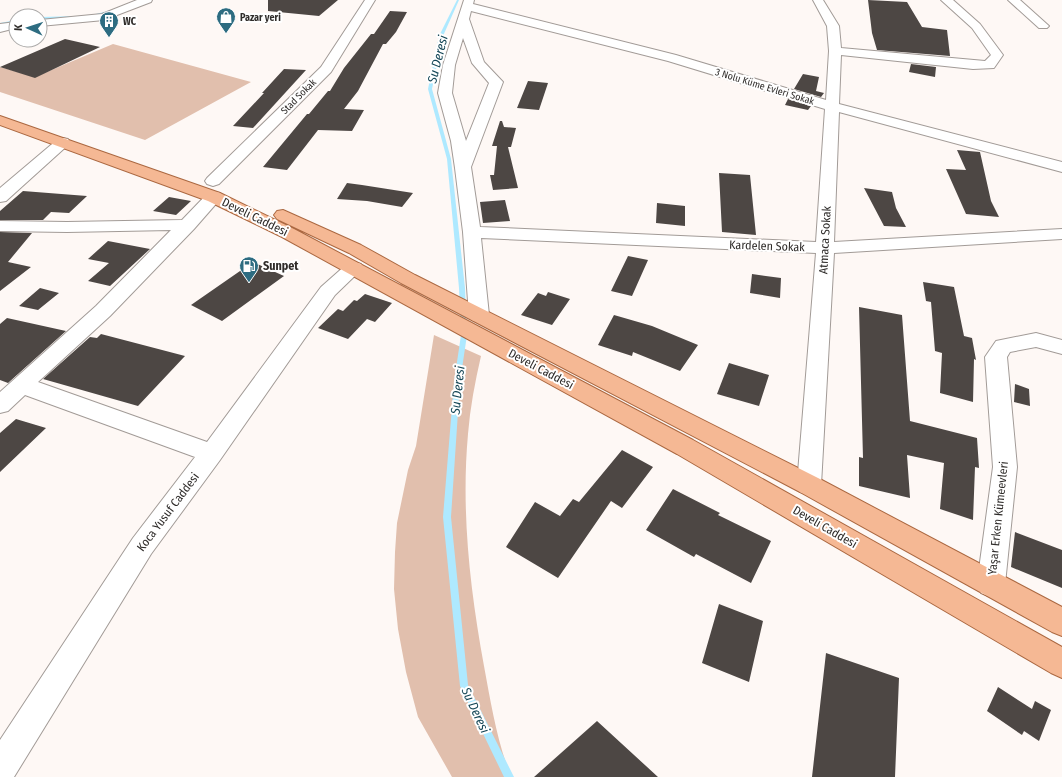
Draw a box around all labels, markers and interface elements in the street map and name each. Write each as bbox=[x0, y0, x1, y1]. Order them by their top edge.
shop icon: Pazar yeri bbox=[215, 6, 237, 34]
north arrow bbox=[8, 8, 48, 48]
building icon: WC bbox=[98, 10, 120, 38]
place label: Pazar yeri bbox=[240, 12, 281, 24]
place label: WC bbox=[123, 16, 137, 28]
text: K bbox=[12, 23, 25, 31]
water label: Su Deresi bbox=[424, 33, 451, 86]
street label: 3 Nolu Küme Evleri Sokak bbox=[714, 66, 816, 108]
street label: Stad Sokak bbox=[279, 76, 319, 117]
street label: Develi Caddesi bbox=[220, 195, 290, 239]
street label: Atmaca Sokak bbox=[816, 205, 834, 274]
street label: Kardelen Sokak bbox=[729, 238, 805, 254]
fuel station icon: Sunpet bbox=[238, 255, 260, 283]
place label: Sunpet bbox=[263, 259, 299, 273]
street label: Develi Caddesi bbox=[506, 346, 576, 392]
water label: Su Deresi bbox=[447, 364, 468, 416]
street label: Yaşar Erken Kümeevleri bbox=[985, 461, 1011, 575]
street label: Koca Yusuf Caddesi bbox=[134, 470, 202, 554]
street label: Develi Caddesi bbox=[790, 503, 860, 551]
water label: Su Deresi bbox=[458, 684, 493, 736]

